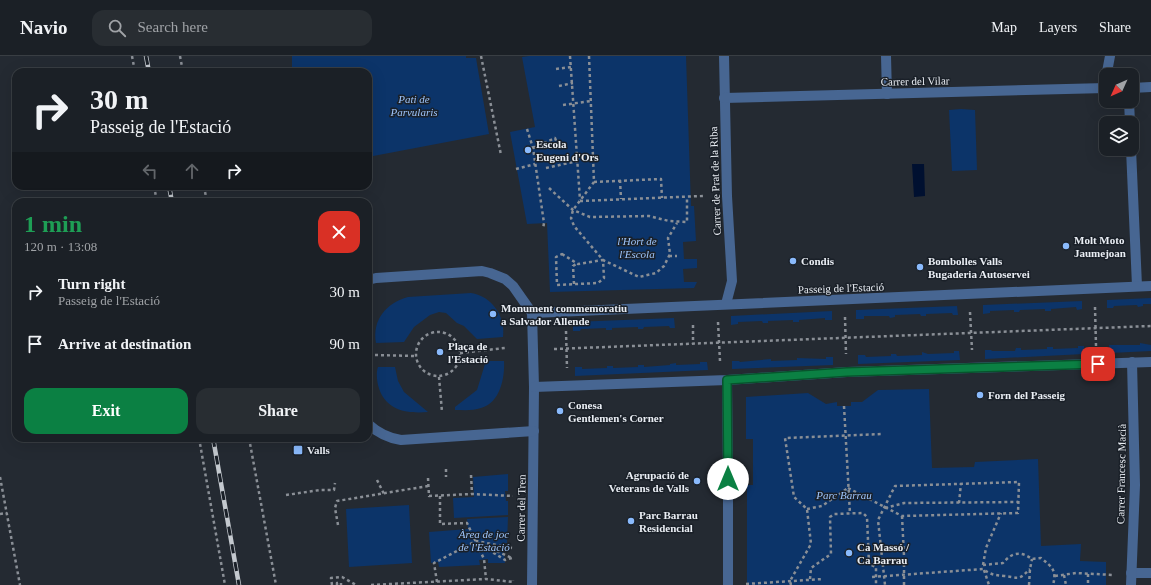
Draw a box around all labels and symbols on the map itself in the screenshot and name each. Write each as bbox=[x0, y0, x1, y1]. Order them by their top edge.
north arrow bbox=[1099, 68, 1139, 108]
street label: Carrer del Vilar bbox=[881, 74, 950, 88]
park label: Pati de Parvularis bbox=[389, 93, 438, 118]
street label: Carrer de Prat de la Riba bbox=[707, 126, 723, 236]
place label: Escola Eugeni d'Ors bbox=[536, 138, 599, 163]
marker: Escola Eugeni d'Ors bbox=[523, 145, 533, 155]
place label: Molt Moto Jaumejoan bbox=[1074, 234, 1126, 259]
park label: l'Hort de l'Escola bbox=[617, 235, 657, 260]
marker: Molt Moto Jaumejoan bbox=[1061, 241, 1071, 251]
place label: Condis bbox=[801, 255, 835, 267]
place label: Bombolles Valls Bugaderia Autoservei bbox=[928, 255, 1030, 280]
marker: Condis bbox=[788, 256, 798, 266]
marker: Bombolles Valls Bugaderia Autoservei bbox=[915, 262, 925, 272]
street label: Passeig de l'Estació bbox=[798, 280, 885, 296]
place label: Monument commemoratiu a Salvador Allende bbox=[501, 302, 627, 327]
marker: Monument commemoratiu a Salvador Allende bbox=[488, 309, 498, 319]
place label: Plaça de l'Estació bbox=[448, 340, 489, 365]
marker: Plaça de l'Estació bbox=[435, 347, 445, 357]
pin bbox=[1081, 347, 1115, 381]
place label: Forn del Passeig bbox=[988, 389, 1065, 401]
marker: Forn del Passeig bbox=[975, 390, 985, 400]
place label: Conesa Gentlemen's Corner bbox=[568, 399, 664, 424]
marker: Conesa Gentlemen's Corner bbox=[555, 406, 565, 416]
street label: Carrer Francesc Macià bbox=[1114, 424, 1128, 524]
marker: Valls bbox=[292, 444, 304, 456]
place label: Valls bbox=[307, 444, 331, 456]
position arrow bbox=[707, 458, 749, 500]
place label: Agrupació de Veterans de Valls bbox=[609, 469, 690, 494]
street label: Carrer del Tren bbox=[514, 474, 528, 542]
marker: Agrupació de Veterans de Valls bbox=[692, 476, 702, 486]
park label: Parc Barrau bbox=[815, 489, 872, 501]
place label: Parc Barrau Residencial bbox=[639, 509, 698, 534]
marker: Parc Barrau Residencial bbox=[626, 516, 636, 526]
park label: Àrea de joc de l'Estació bbox=[458, 528, 510, 553]
place label: Ca Massó / Ca Barrau bbox=[857, 541, 910, 566]
marker: Ca Massó / Ca Barrau bbox=[844, 548, 854, 558]

